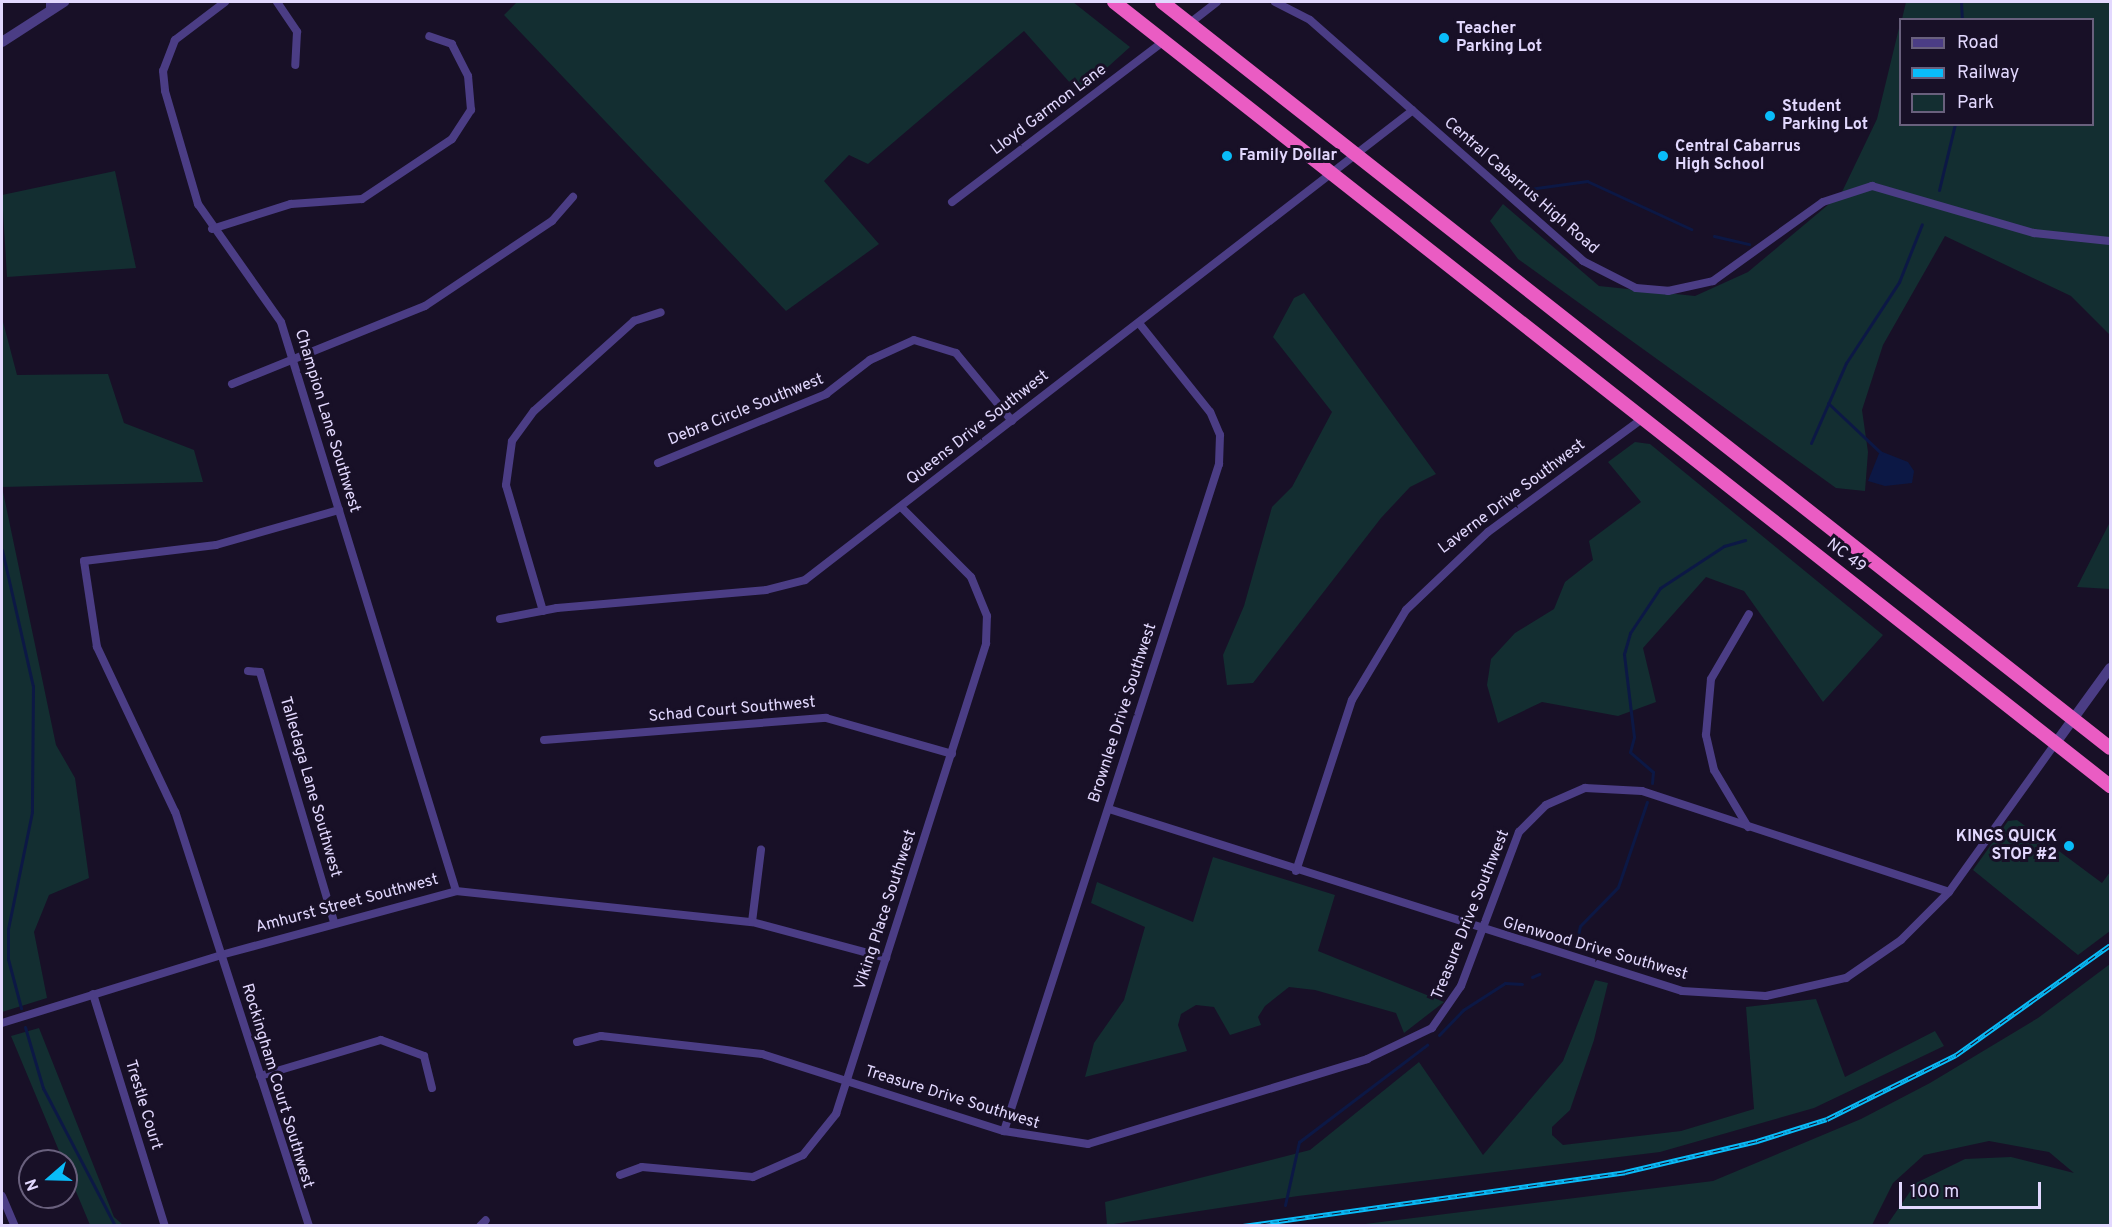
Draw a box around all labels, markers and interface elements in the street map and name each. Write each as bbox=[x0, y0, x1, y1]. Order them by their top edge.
legend bbox=[1899, 18, 2094, 126]
place label: Teacher Parking Lot bbox=[1456, 19, 1542, 57]
marker: Teacher Parking Lot bbox=[1437, 31, 1451, 45]
text: Road bbox=[1957, 32, 1999, 55]
street label: Lloyd Garmon Lane bbox=[987, 60, 1111, 160]
text: Railway bbox=[1957, 62, 2019, 85]
text: Park bbox=[1957, 92, 1994, 115]
place label: Student Parking Lot bbox=[1782, 97, 1868, 135]
marker: Student Parking Lot bbox=[1763, 109, 1777, 123]
street label: Central Cabarrus High Road bbox=[1440, 114, 1602, 258]
place label: Central Cabarrus High School bbox=[1675, 137, 1801, 175]
place label: Family Dollar bbox=[1239, 146, 1337, 166]
marker: Family Dollar bbox=[1220, 149, 1234, 163]
marker: Central Cabarrus High School bbox=[1656, 149, 1670, 163]
street label: Champion Lane Southwest bbox=[290, 327, 364, 515]
street label: Queens Drive Southwest bbox=[903, 367, 1053, 489]
street label: Debra Circle Southwest bbox=[665, 370, 827, 450]
street label: Laverne Drive Southwest bbox=[1435, 436, 1589, 558]
street label: NC 49 bbox=[1822, 535, 1870, 577]
street label: Brownlee Drive Southwest bbox=[1085, 621, 1161, 805]
street label: Schad Court Southwest bbox=[648, 693, 816, 727]
street label: Talledaga Lane Southwest bbox=[275, 694, 345, 880]
street label: Viking Place Southwest bbox=[851, 827, 921, 993]
street label: Treasure Drive Southwest bbox=[1428, 827, 1514, 1003]
place label: KINGS QUICK STOP #2 bbox=[1956, 827, 2057, 865]
marker: KINGS QUICK STOP #2 bbox=[2062, 839, 2076, 853]
street label: Amhurst Street Southwest bbox=[253, 870, 441, 938]
street label: Glenwood Drive Southwest bbox=[1500, 913, 1690, 985]
street label: Rockingham Court Southwest bbox=[237, 981, 317, 1191]
street label: Trestle Court bbox=[120, 1058, 166, 1152]
street label: Treasure Drive Southwest bbox=[862, 1062, 1042, 1134]
north arrow bbox=[18, 1149, 78, 1209]
scale bar bbox=[1902, 1170, 2044, 1208]
text: N bbox=[22, 1176, 44, 1193]
text: 100 m bbox=[1910, 1181, 1959, 1204]

